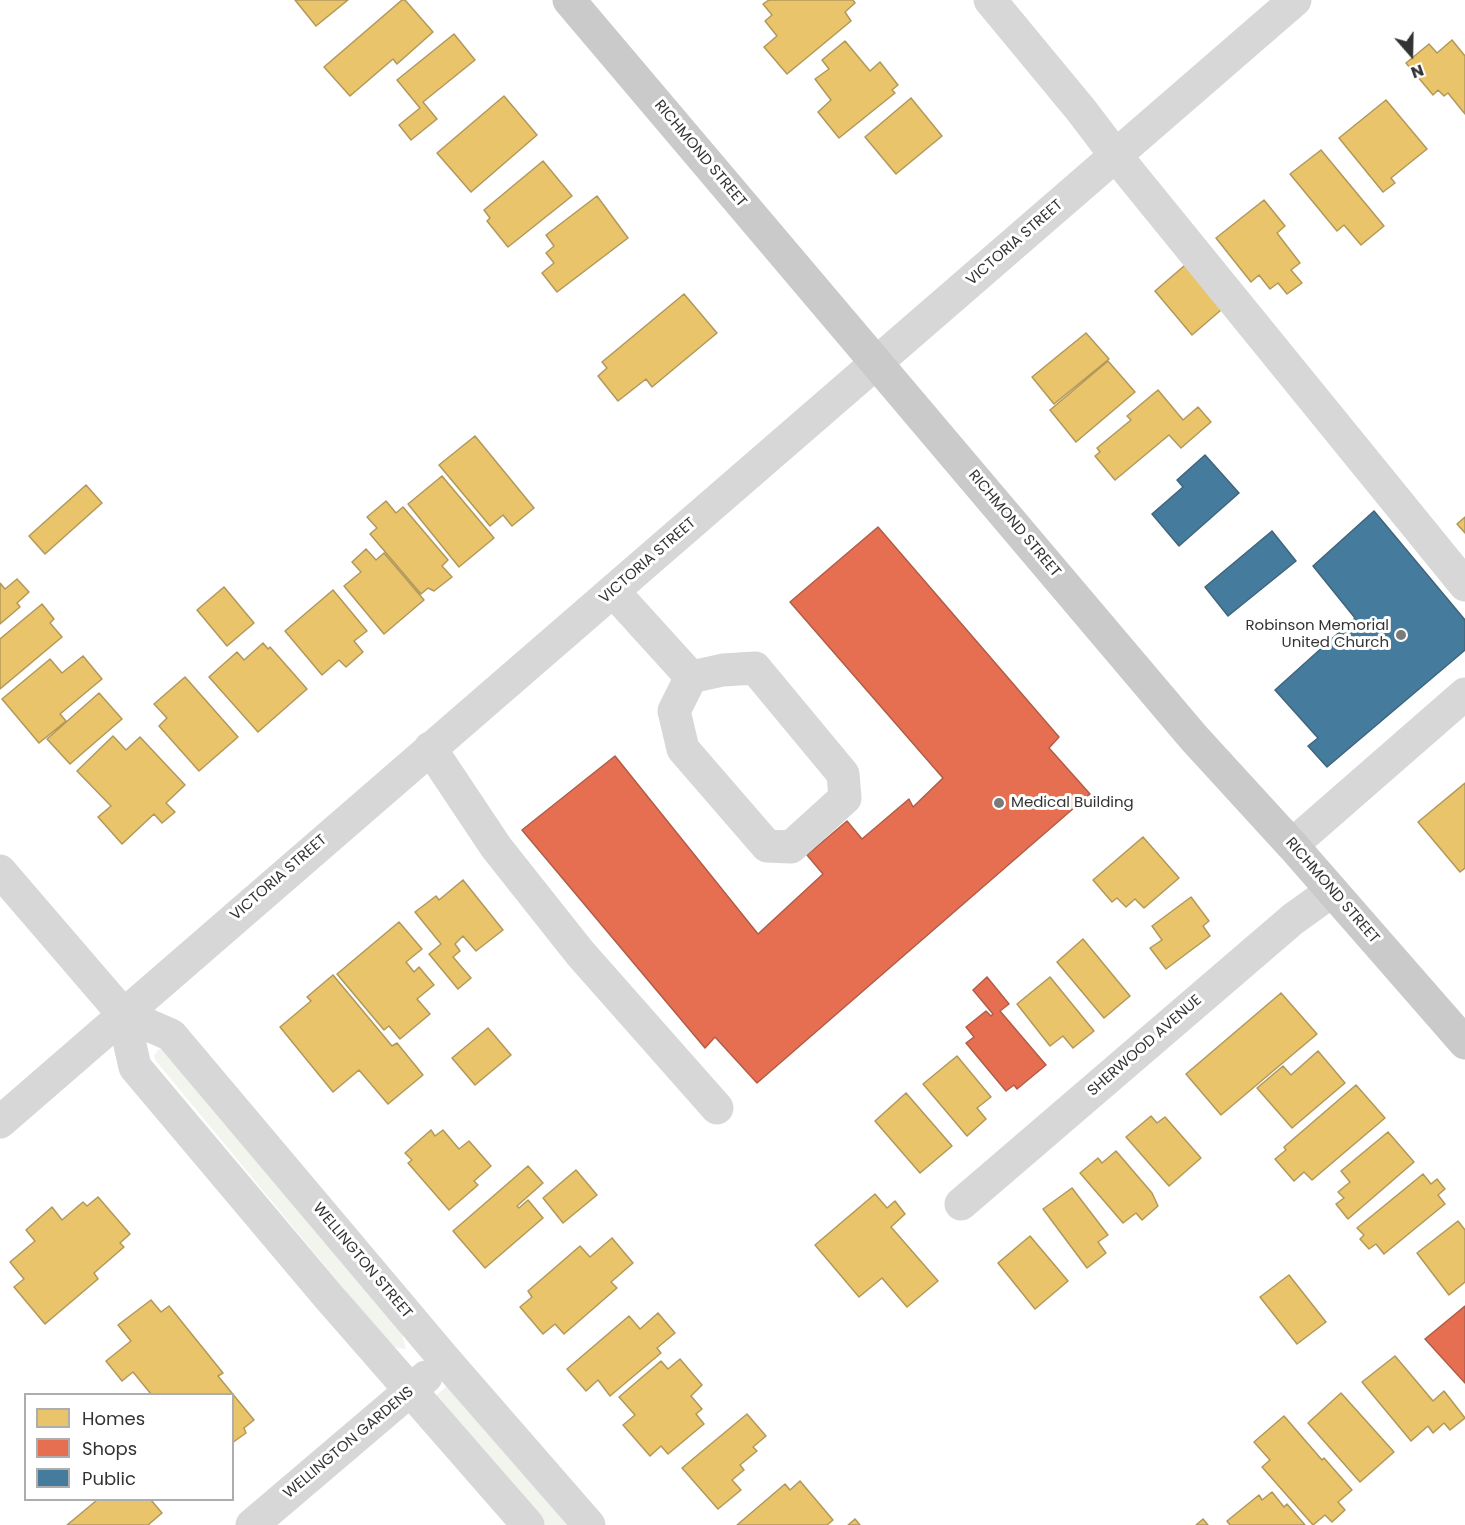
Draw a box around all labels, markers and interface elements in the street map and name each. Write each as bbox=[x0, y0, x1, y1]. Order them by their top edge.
north arrow bbox=[1381, 24, 1441, 84]
text: N bbox=[1408, 59, 1427, 84]
street label: RICHMOND STREET bbox=[650, 97, 750, 211]
street label: VICTORIA STREET bbox=[963, 196, 1067, 290]
street label: RICHMOND STREET bbox=[964, 467, 1064, 581]
street label: VICTORIA STREET bbox=[596, 514, 700, 608]
place label: Robinson Memorial United Church bbox=[1245, 617, 1389, 652]
marker: Robinson Memorial United Church bbox=[1394, 628, 1408, 642]
place label: Medical Building bbox=[1011, 794, 1134, 812]
marker: Medical Building bbox=[992, 796, 1006, 810]
street label: VICTORIA STREET bbox=[227, 831, 331, 925]
street label: RICHMOND STREET bbox=[1281, 834, 1383, 948]
street label: SHERWOOD AVENUE bbox=[1084, 992, 1206, 1100]
street label: WELLINGTON STREET bbox=[308, 1200, 416, 1322]
street label: WELLINGTON GARDENS bbox=[280, 1383, 418, 1503]
legend bbox=[24, 1393, 234, 1501]
text: Homes bbox=[82, 1406, 145, 1431]
text: Shops bbox=[82, 1436, 137, 1461]
text: Public bbox=[82, 1466, 136, 1491]

